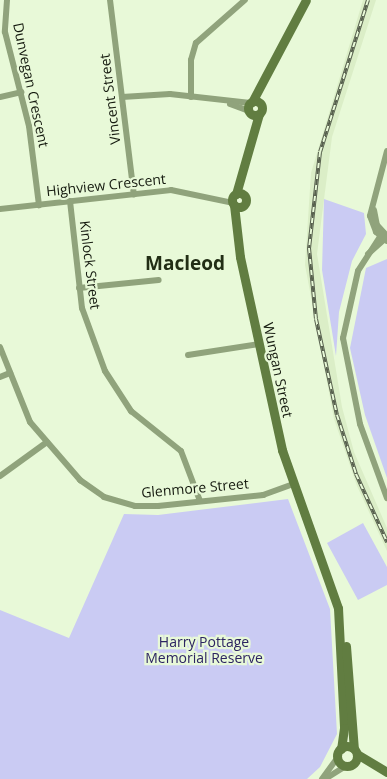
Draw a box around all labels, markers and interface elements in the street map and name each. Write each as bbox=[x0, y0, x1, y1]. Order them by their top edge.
street label: Dunvegan Crescent bbox=[10, 21, 52, 149]
street label: Vincent Street bbox=[96, 53, 124, 145]
street label: Highview Crescent bbox=[45, 170, 167, 200]
street label: Kinlock Street bbox=[76, 220, 104, 310]
district label: Macleod bbox=[145, 253, 225, 275]
street label: Wungan Street bbox=[260, 321, 296, 419]
street label: Glenmore Street bbox=[141, 475, 249, 501]
park label: Harry Pottage Memorial Reserve bbox=[145, 634, 263, 666]

